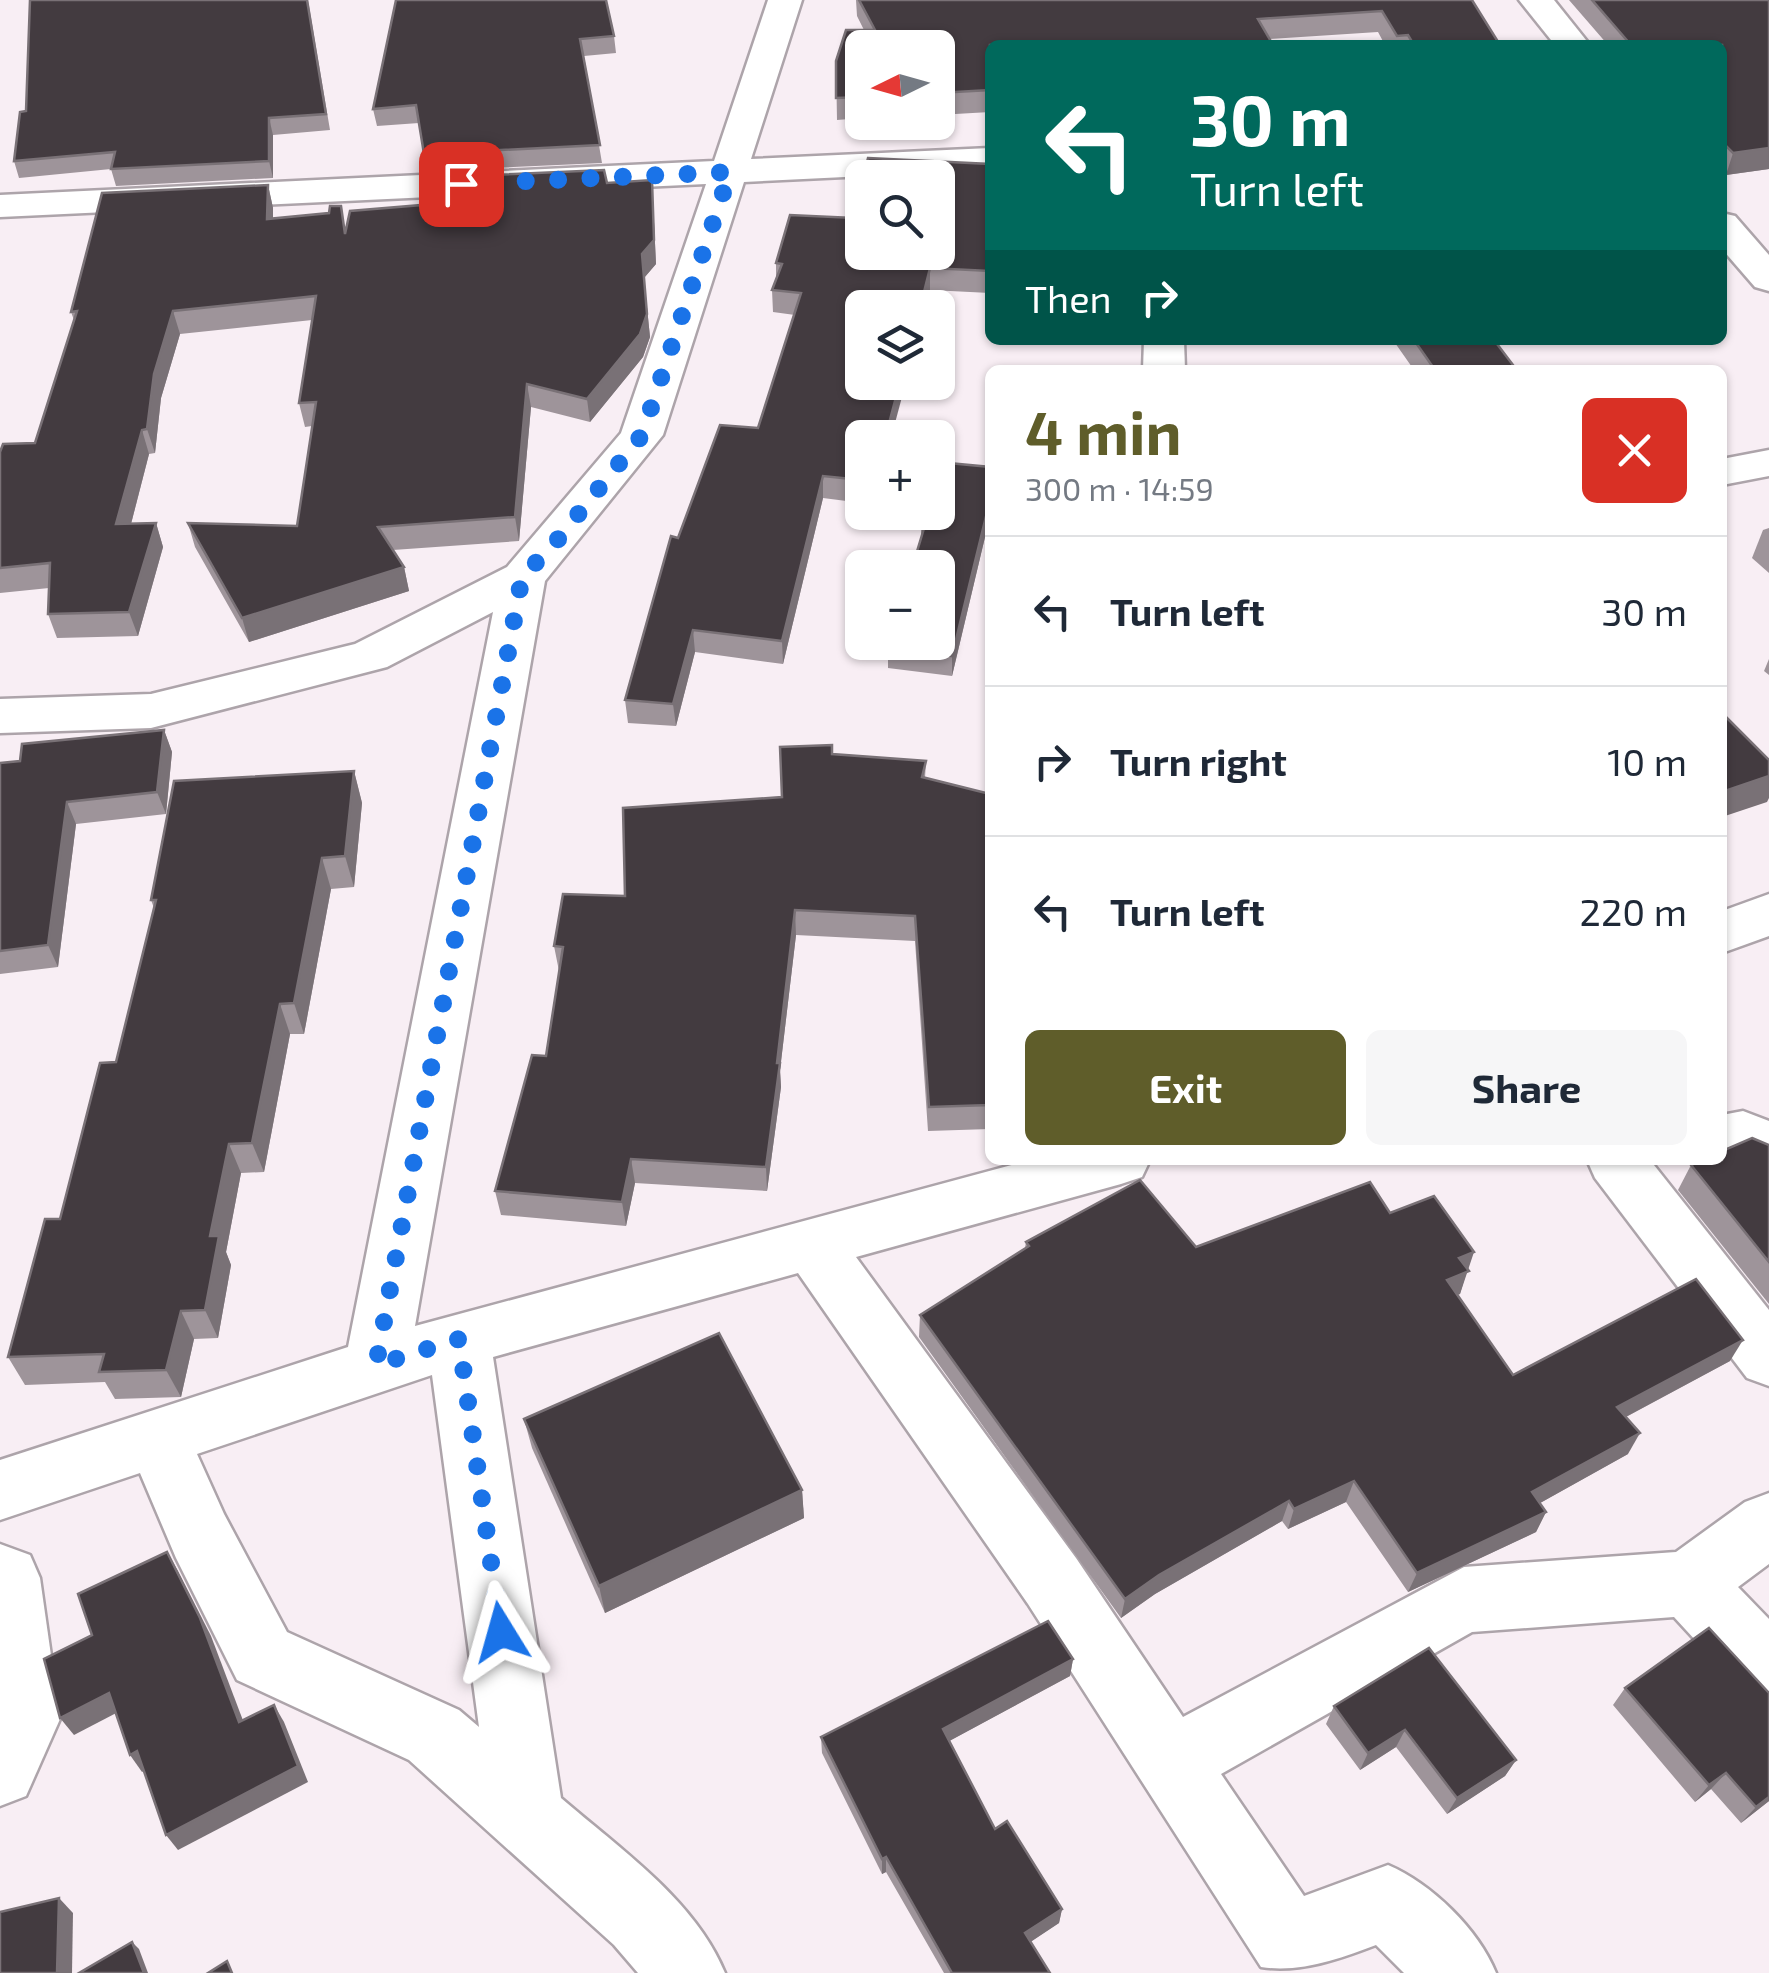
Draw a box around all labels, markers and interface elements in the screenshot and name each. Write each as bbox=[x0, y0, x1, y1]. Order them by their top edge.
north arrow bbox=[845, 30, 955, 140]
map controls bbox=[845, 30, 955, 660]
text: 30 m bbox=[1190, 76, 1351, 160]
icon: left bbox=[1025, 80, 1155, 210]
pin bbox=[419, 142, 504, 227]
icon: arrive bbox=[434, 157, 489, 212]
button: search bbox=[845, 160, 955, 270]
text: Turn left bbox=[1190, 161, 1364, 215]
icon: right bbox=[1132, 270, 1187, 325]
text: Then bbox=[1025, 275, 1112, 321]
button: layers bbox=[845, 290, 955, 400]
text: 4 min bbox=[1025, 395, 1182, 467]
button: close bbox=[1582, 398, 1687, 503]
button: + bbox=[845, 420, 955, 530]
text: 300 m · 14:59 bbox=[1025, 469, 1214, 507]
button: − bbox=[845, 550, 955, 660]
icon: left bbox=[1025, 584, 1080, 639]
text: Turn left bbox=[1110, 588, 1265, 634]
text: 30 m bbox=[1601, 588, 1687, 634]
icon: right bbox=[1025, 734, 1080, 789]
text: Turn right bbox=[1110, 738, 1287, 784]
text: 10 m bbox=[1607, 738, 1687, 784]
icon: left bbox=[1025, 884, 1080, 939]
text: Turn left bbox=[1110, 888, 1265, 934]
text: 220 m bbox=[1580, 888, 1687, 934]
button: Exit bbox=[1025, 1030, 1346, 1145]
button: Share bbox=[1366, 1030, 1687, 1145]
position arrow bbox=[449, 1580, 553, 1684]

